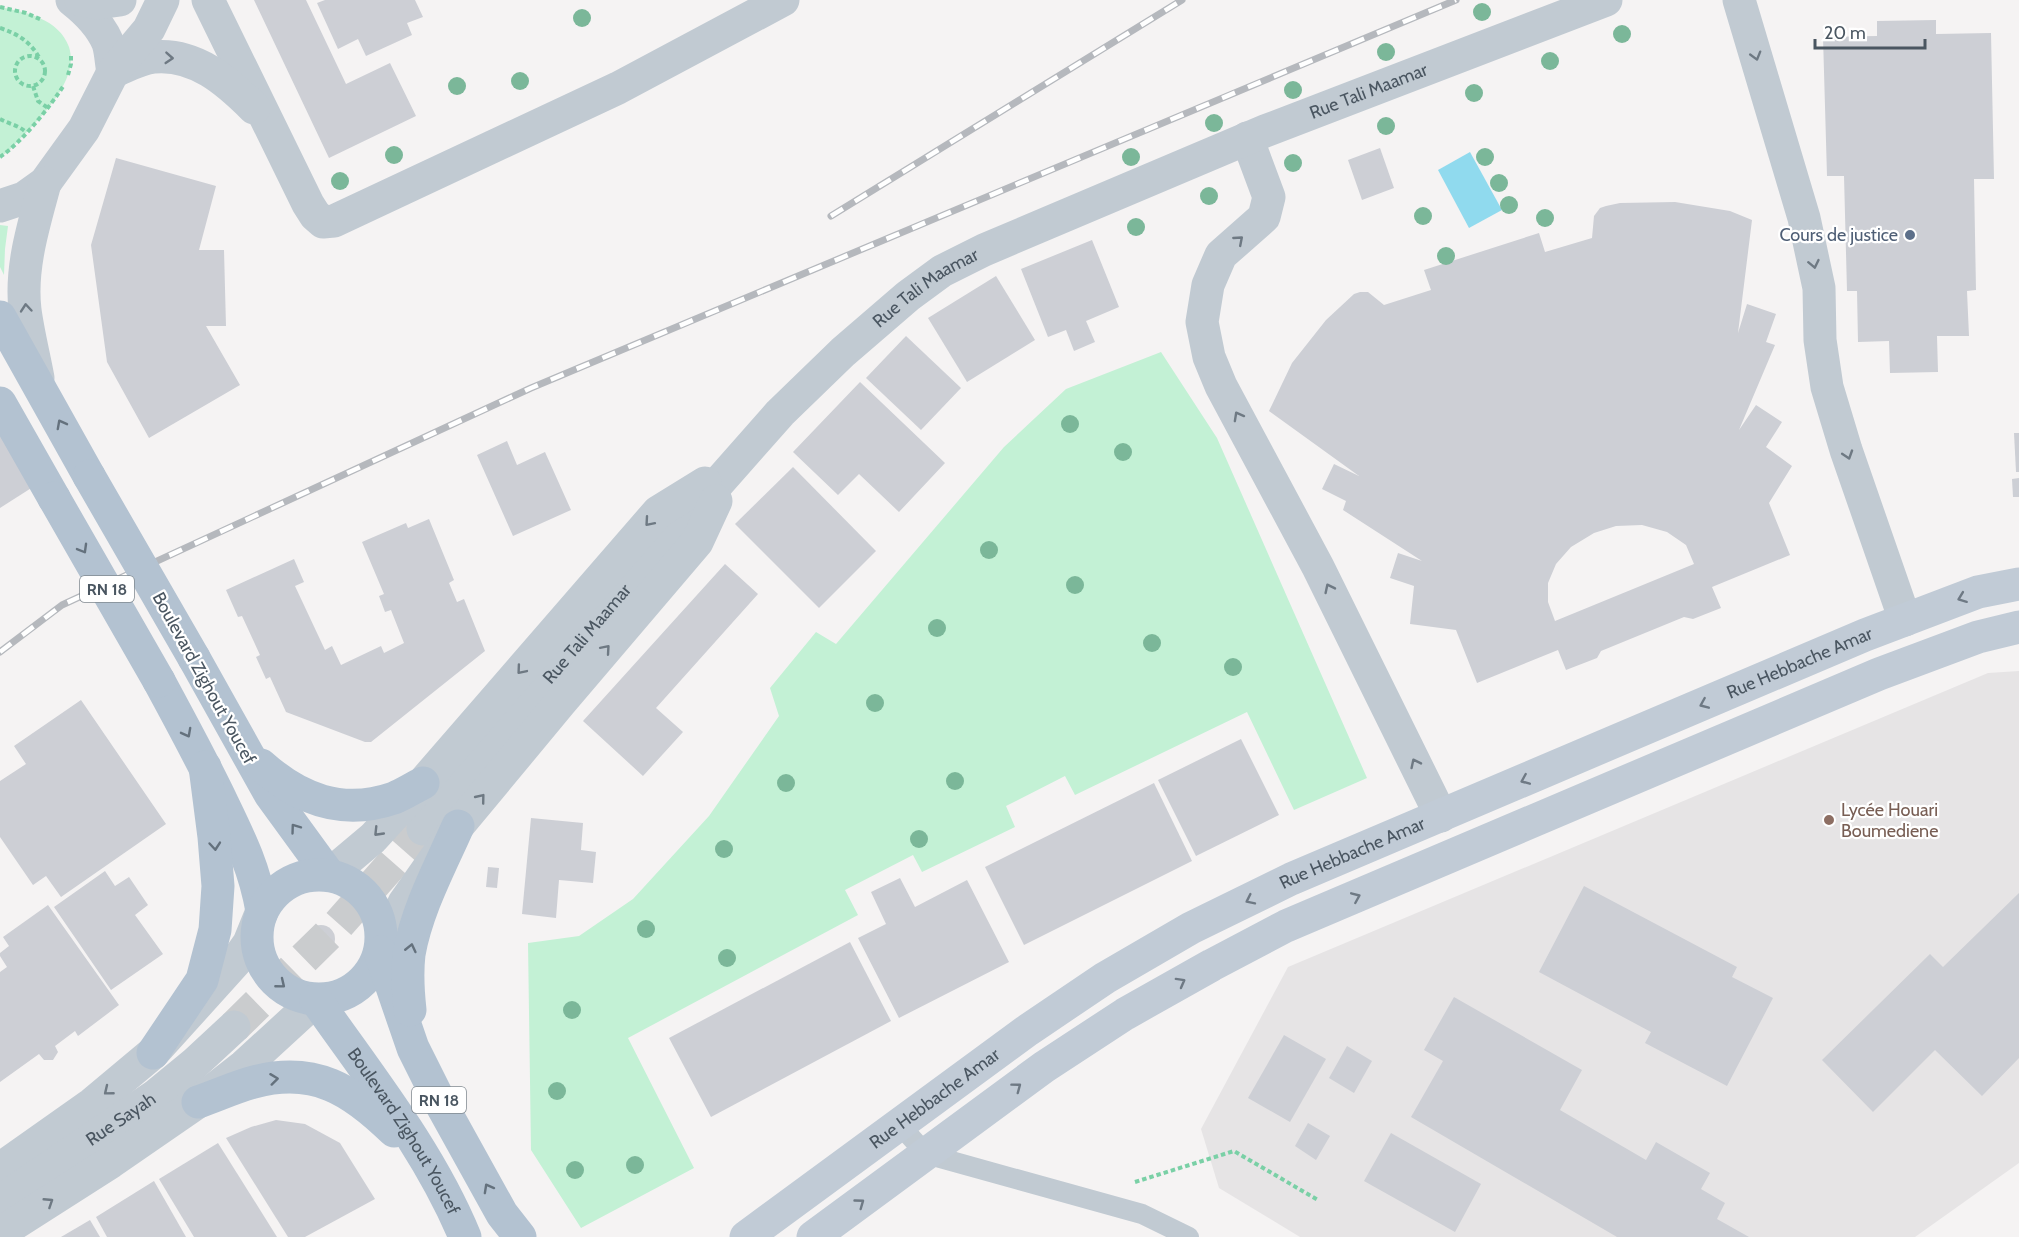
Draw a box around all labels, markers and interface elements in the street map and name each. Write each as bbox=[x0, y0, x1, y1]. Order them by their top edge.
scale bar bbox=[1815, 12, 1924, 50]
text: 20 m bbox=[1824, 22, 1866, 44]
one-way arrow bbox=[1749, 50, 1761, 61]
one-way arrow bbox=[164, 51, 173, 64]
street label: Rue Tali Maamar bbox=[1306, 58, 1431, 124]
place label: Cours de justice bbox=[1780, 224, 1898, 246]
marker: Cours de justice bbox=[1903, 228, 1917, 242]
one-way arrow bbox=[1232, 236, 1243, 247]
street label: Rue Tali Maamar bbox=[868, 243, 982, 332]
one-way arrow bbox=[1807, 259, 1820, 269]
one-way arrow bbox=[19, 304, 32, 313]
one-way arrow bbox=[1234, 412, 1245, 422]
one-way arrow bbox=[57, 420, 68, 430]
one-way arrow bbox=[1840, 449, 1853, 460]
one-way arrow bbox=[645, 516, 656, 526]
one-way arrow bbox=[76, 542, 87, 553]
road number: RN 18 bbox=[80, 576, 134, 602]
street label: Rue Tali Maamar bbox=[538, 579, 636, 688]
one-way arrow bbox=[1325, 584, 1336, 595]
street label: Boulevard Zighout Youcef bbox=[148, 588, 260, 768]
one-way arrow bbox=[1958, 591, 1968, 604]
street label: Rue Hebbache Amar bbox=[1723, 622, 1876, 704]
one-way arrow bbox=[599, 645, 610, 656]
one-way arrow bbox=[517, 663, 528, 674]
one-way arrow bbox=[1700, 697, 1711, 709]
one-way arrow bbox=[180, 727, 191, 737]
one-way arrow bbox=[1411, 759, 1422, 770]
one-way arrow bbox=[1520, 773, 1531, 785]
one-way arrow bbox=[473, 794, 484, 805]
place label: Lycée Houari Boumediene bbox=[1841, 799, 1938, 842]
street label: Rue Hebbache Amar bbox=[1276, 812, 1429, 894]
marker: Lycée Houari Boumediene bbox=[1822, 813, 1836, 827]
one-way arrow bbox=[291, 823, 302, 834]
one-way arrow bbox=[374, 825, 385, 835]
one-way arrow bbox=[208, 841, 221, 851]
one-way arrow bbox=[1245, 892, 1256, 904]
one-way arrow bbox=[1350, 892, 1361, 904]
one-way arrow bbox=[404, 943, 417, 953]
one-way arrow bbox=[274, 977, 285, 988]
one-way arrow bbox=[1175, 978, 1186, 989]
street label: Boulevard Zighout Youcef bbox=[343, 1043, 464, 1218]
street label: Rue Hebbache Amar bbox=[865, 1043, 1004, 1154]
one-way arrow bbox=[269, 1073, 278, 1086]
one-way arrow bbox=[1010, 1083, 1021, 1094]
one-way arrow bbox=[104, 1084, 115, 1095]
road number: RN 18 bbox=[412, 1087, 466, 1113]
street label: Rue Sayah bbox=[82, 1088, 160, 1151]
one-way arrow bbox=[484, 1184, 495, 1194]
one-way arrow bbox=[43, 1198, 54, 1209]
one-way arrow bbox=[854, 1199, 865, 1210]

